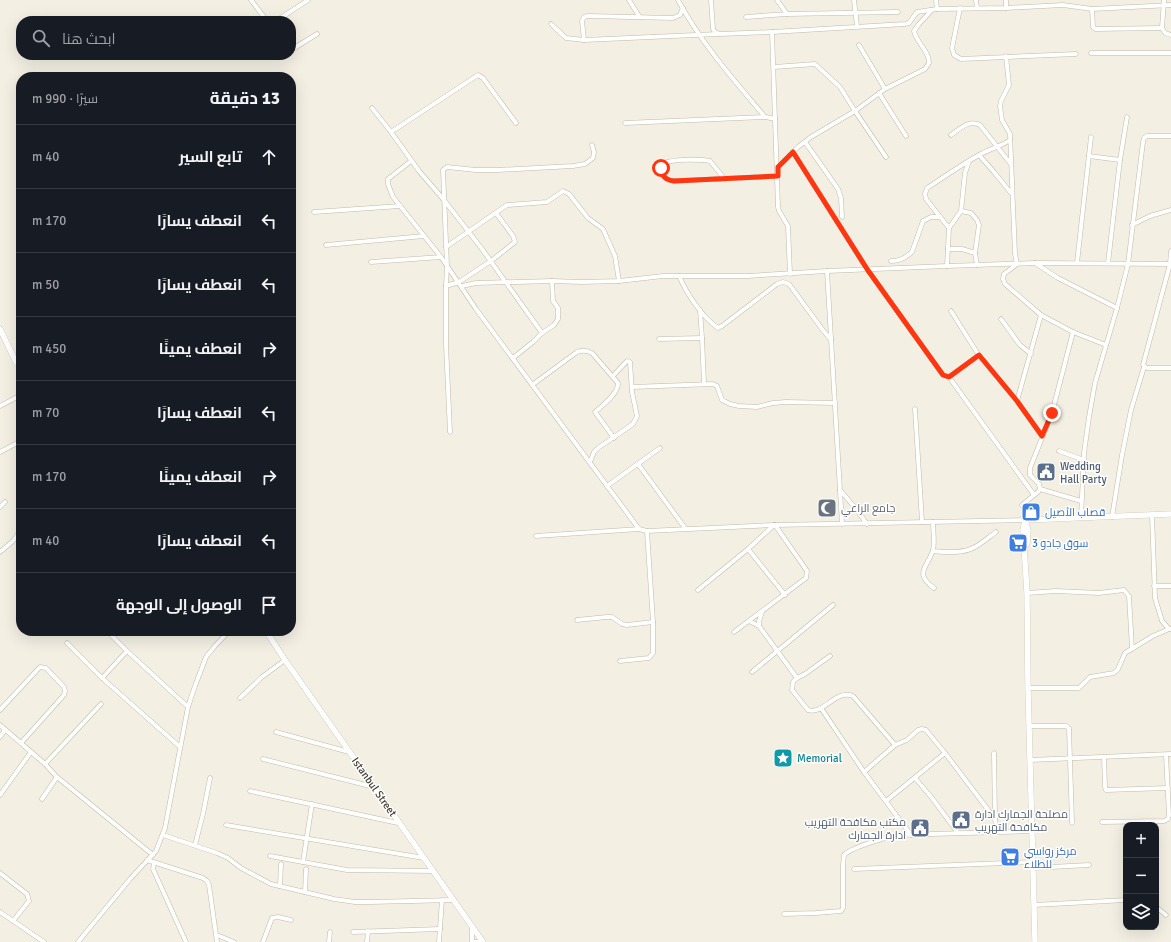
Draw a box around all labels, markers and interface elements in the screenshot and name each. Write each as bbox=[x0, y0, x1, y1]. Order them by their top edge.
search box bbox=[16, 16, 296, 60]
icon: search bbox=[30, 27, 52, 49]
text: ابحث هنا bbox=[62, 30, 115, 48]
text: 13 دقيقة bbox=[210, 88, 280, 109]
text: سيرًا · 990 m bbox=[32, 91, 98, 107]
icon: ahead bbox=[258, 146, 280, 168]
text: تابع السير bbox=[179, 148, 242, 166]
text: 40 m bbox=[32, 149, 59, 165]
route start bbox=[652, 159, 670, 177]
icon: left bbox=[258, 210, 280, 232]
text: انعطف يسارًا bbox=[157, 212, 242, 230]
text: 170 m bbox=[32, 213, 66, 229]
icon: left bbox=[258, 274, 280, 296]
text: انعطف يسارًا bbox=[157, 276, 242, 294]
text: 50 m bbox=[32, 277, 59, 293]
icon: right bbox=[258, 338, 280, 360]
text: انعطف يمينًا bbox=[159, 340, 242, 358]
text: 450 m bbox=[32, 341, 66, 357]
icon: left bbox=[258, 402, 280, 424]
text: انعطف يسارًا bbox=[157, 404, 242, 422]
route end bbox=[1043, 404, 1061, 422]
text: 70 m bbox=[32, 405, 59, 421]
place label: Wedding Hall Party bbox=[1060, 460, 1108, 486]
public building icon: Wedding Hall Party bbox=[1035, 461, 1057, 483]
icon: right bbox=[258, 466, 280, 488]
text: انعطف يمينًا bbox=[159, 468, 242, 486]
text: 170 m bbox=[32, 469, 66, 485]
mosque icon: جامع الراعي bbox=[816, 497, 838, 519]
shop icon: قصاب الأصيل bbox=[1020, 501, 1042, 523]
place label: جامع الراعي bbox=[841, 502, 895, 517]
place label: قصاب الأصيل bbox=[1045, 506, 1105, 519]
icon: left bbox=[258, 530, 280, 552]
text: انعطف يسارًا bbox=[157, 532, 242, 550]
supermarket icon: سوق جادو 3 bbox=[1007, 532, 1029, 554]
text: 40 m bbox=[32, 533, 59, 549]
place label: سوق جادو 3 bbox=[1032, 537, 1088, 550]
icon: arrive bbox=[258, 594, 280, 616]
text: الوصول إلى الوجهة bbox=[116, 596, 242, 614]
place icon: Memorial bbox=[772, 747, 794, 769]
place label: Memorial bbox=[797, 752, 842, 765]
street label: Istanbul Street bbox=[349, 755, 399, 819]
place label: مصلحة الجمارك ادارة مكافحة التهريب bbox=[975, 808, 1068, 834]
public building icon: مصلحة الجمارك ادارة مكافحة التهريب bbox=[950, 809, 972, 831]
place label: مكتب مكافحة التهريب ادارة الجمارك bbox=[805, 816, 906, 842]
public building icon: مكتب مكافحة التهريب ادارة الجمارك bbox=[909, 817, 931, 839]
map controls bbox=[1123, 822, 1159, 930]
button: + bbox=[1123, 822, 1159, 858]
place label: مركز رواسي للطلاء bbox=[1024, 845, 1077, 871]
supermarket icon: مركز رواسي للطلاء bbox=[999, 846, 1021, 868]
button: − bbox=[1123, 858, 1159, 894]
button: layers bbox=[1123, 894, 1159, 930]

